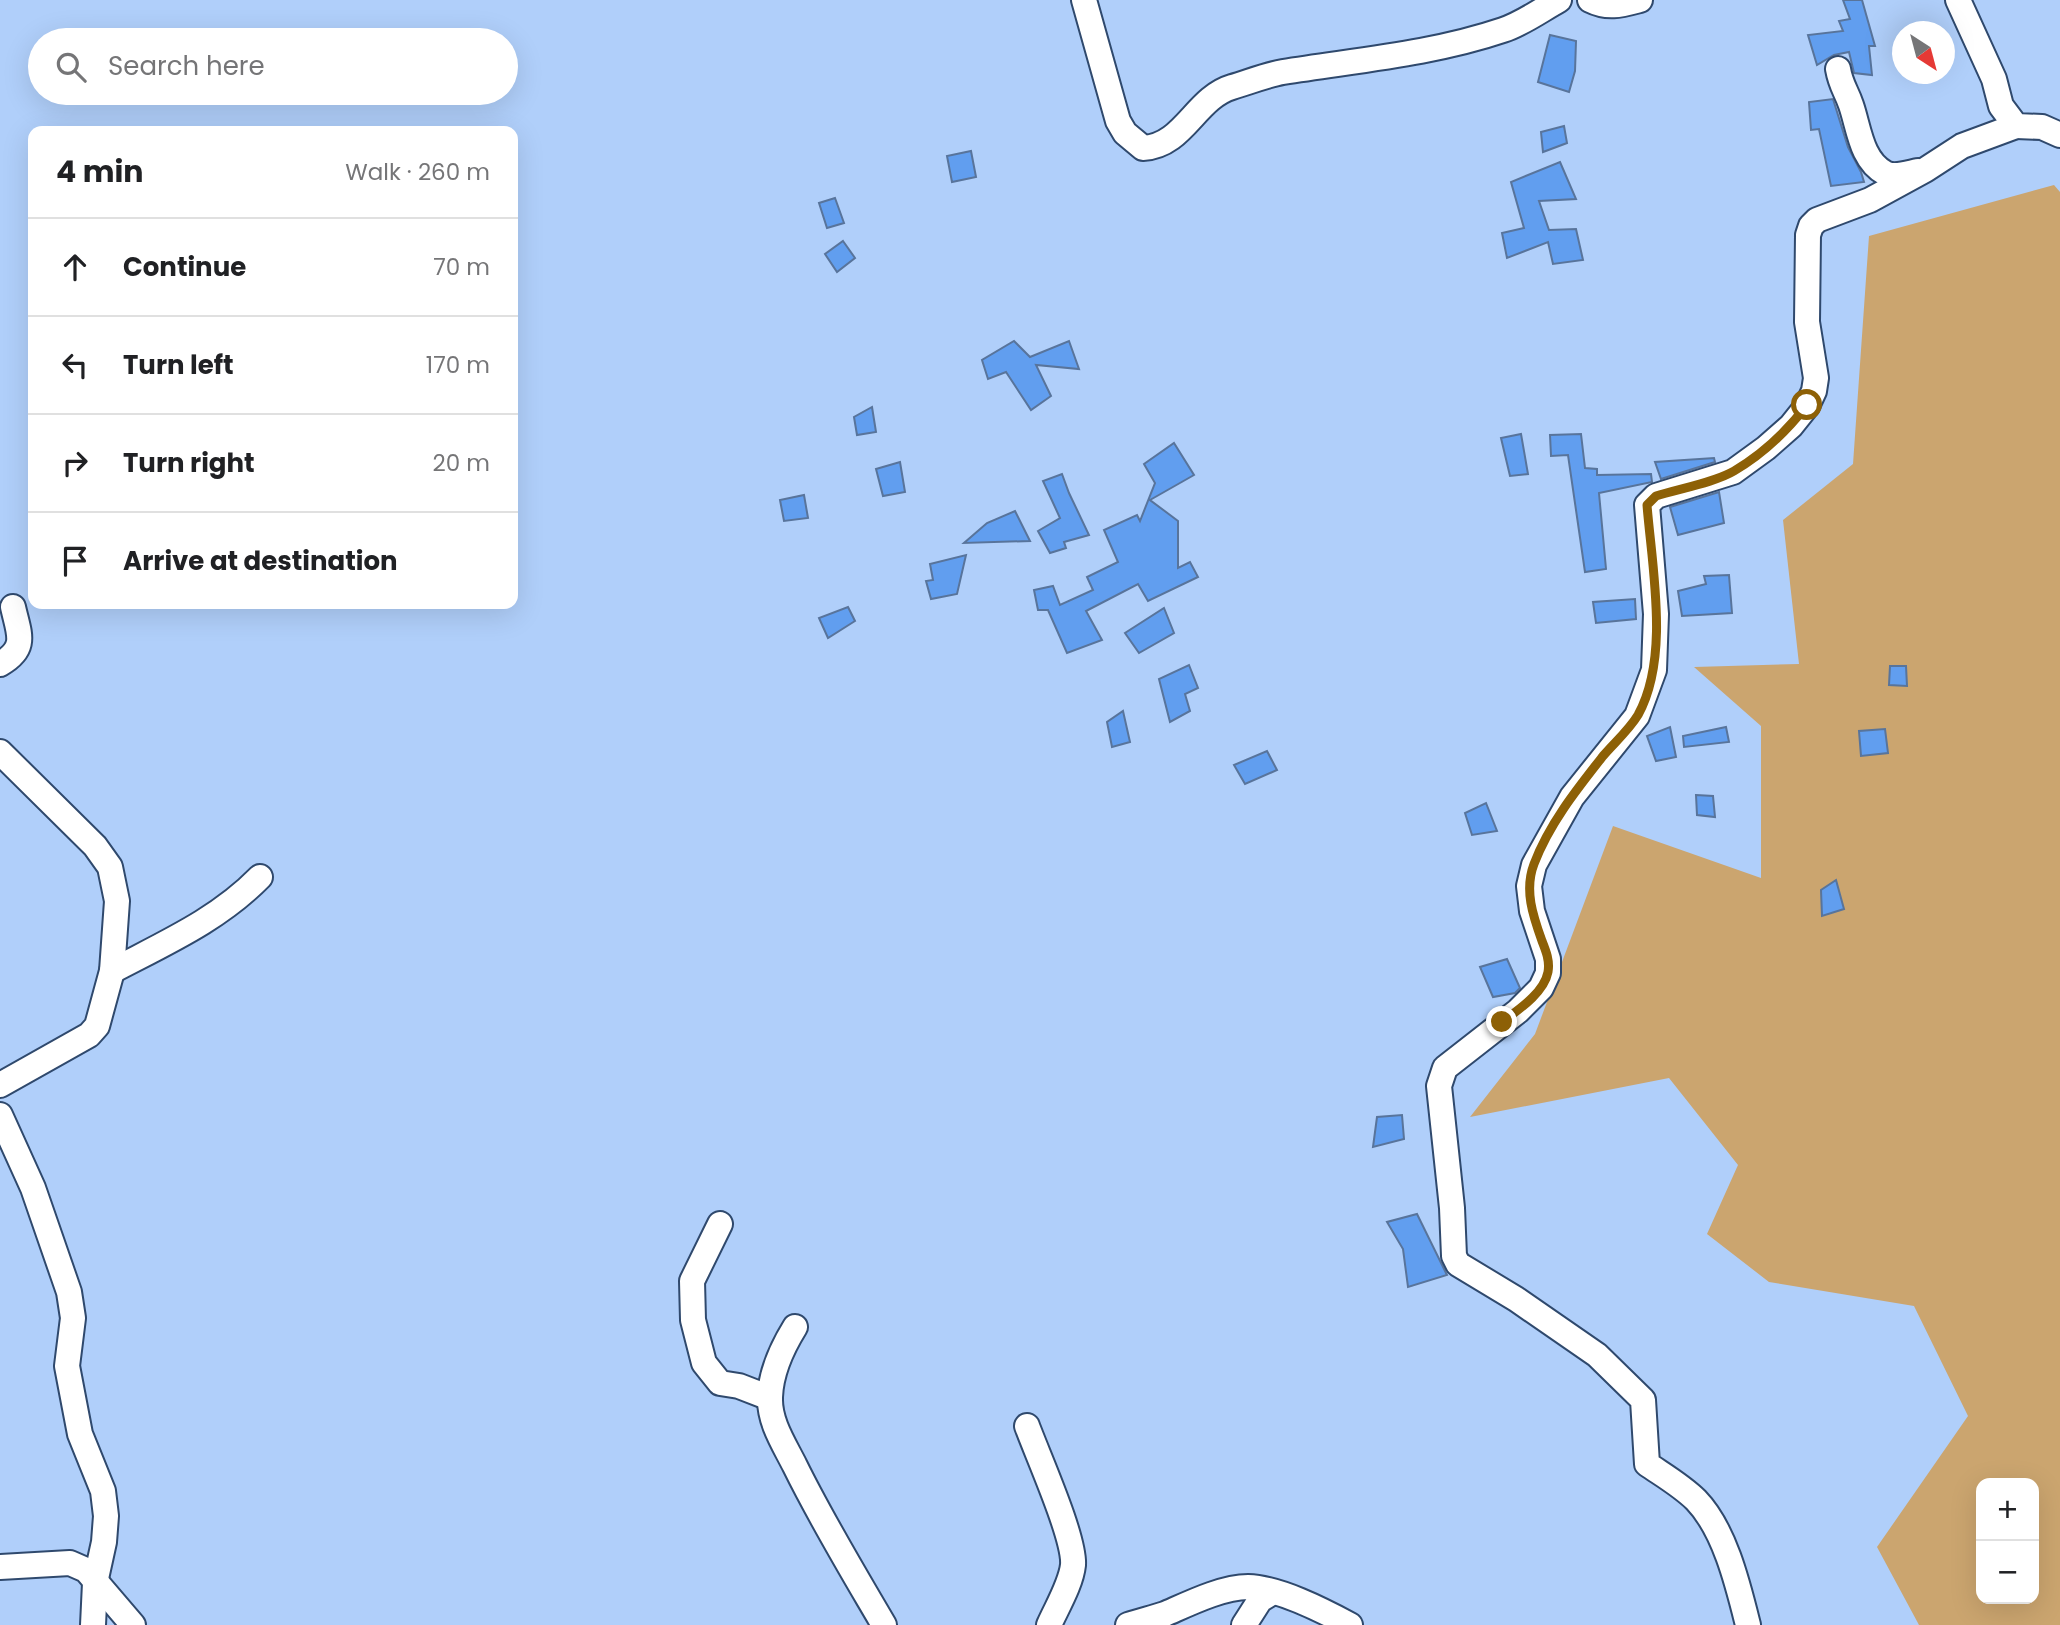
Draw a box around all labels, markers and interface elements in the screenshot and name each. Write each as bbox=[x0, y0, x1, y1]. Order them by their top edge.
north arrow bbox=[1892, 21, 1955, 84]
search box bbox=[28, 28, 518, 105]
icon: search bbox=[52, 48, 90, 86]
text: Search here bbox=[108, 48, 265, 84]
text: 4 min bbox=[56, 150, 144, 193]
text: Walk · 260 m bbox=[345, 156, 490, 188]
icon: ahead bbox=[56, 248, 94, 286]
text: Continue bbox=[123, 249, 246, 285]
text: 70 m bbox=[433, 251, 490, 283]
icon: left bbox=[56, 346, 94, 384]
text: Turn left bbox=[123, 347, 234, 383]
text: 170 m bbox=[426, 349, 490, 381]
route start bbox=[1791, 389, 1822, 420]
icon: right bbox=[56, 444, 94, 482]
text: Turn right bbox=[123, 445, 255, 481]
text: 20 m bbox=[432, 447, 490, 479]
icon: arrive bbox=[56, 542, 94, 580]
text: Arrive at destination bbox=[123, 543, 398, 579]
route end bbox=[1486, 1006, 1517, 1037]
map controls bbox=[1976, 1478, 2039, 1604]
button: + bbox=[1976, 1478, 2039, 1541]
button: − bbox=[1976, 1541, 2039, 1604]

